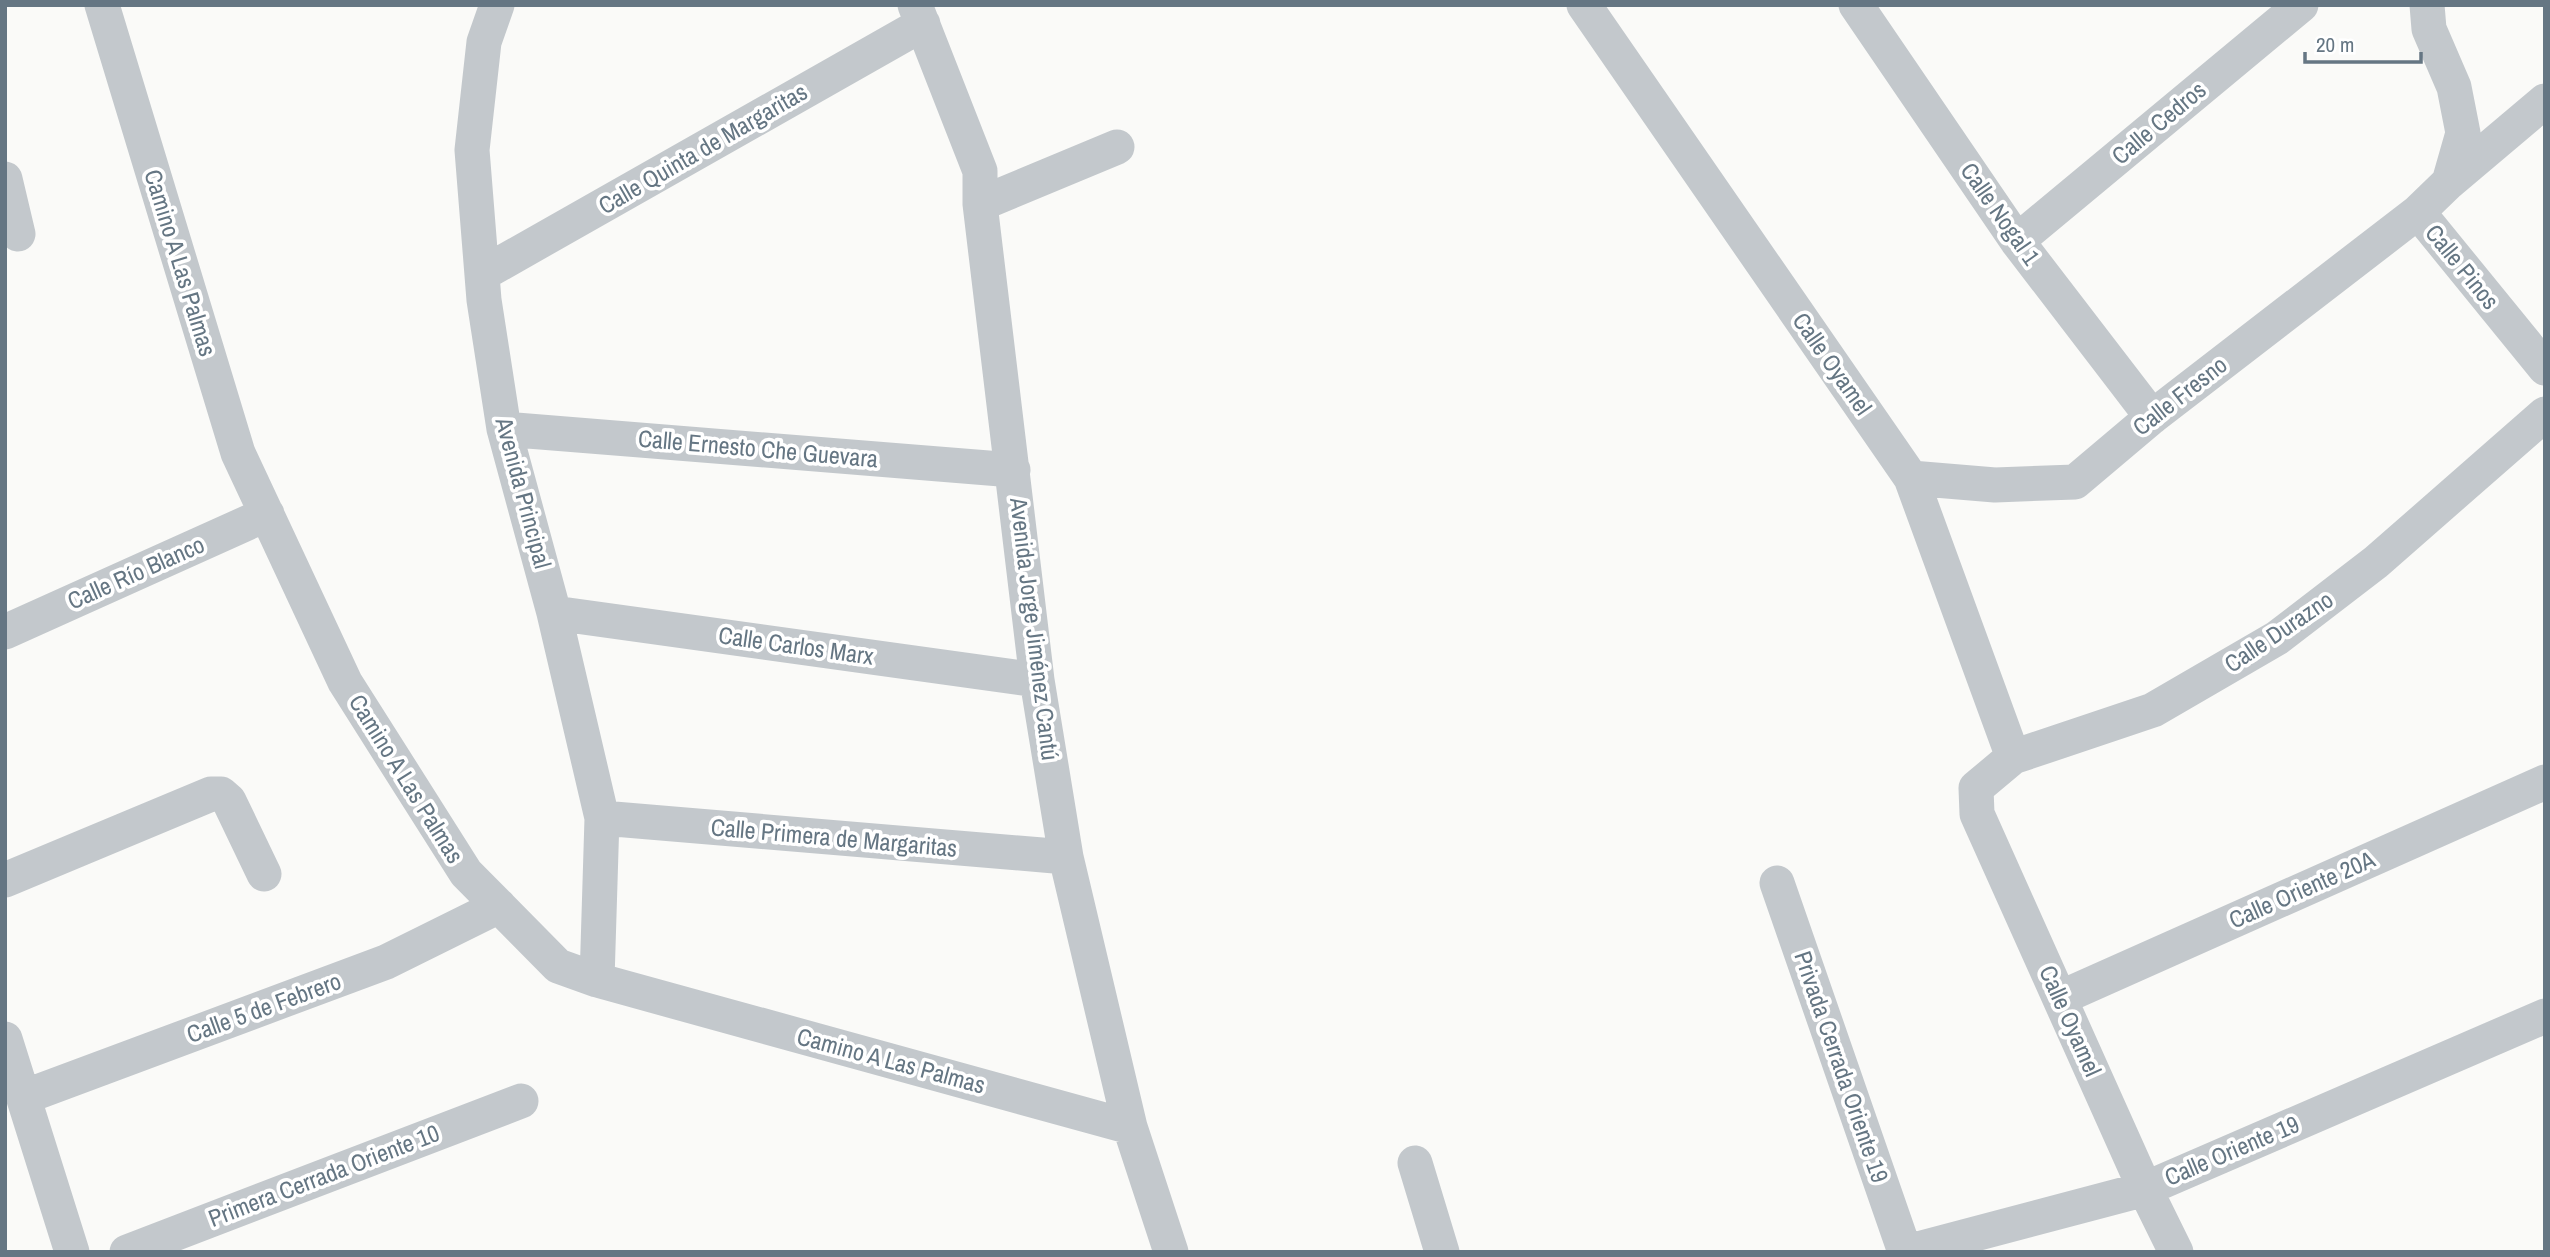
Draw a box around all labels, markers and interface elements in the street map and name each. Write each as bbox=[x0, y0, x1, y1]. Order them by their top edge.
scale bar bbox=[2305, 21, 2420, 65]
text: 20 m bbox=[2316, 30, 2354, 59]
street label: Calle Cedros bbox=[2105, 73, 2212, 171]
street label: Calle Quinta de Margaritas bbox=[592, 75, 813, 221]
street label: Calle Nogal 1 bbox=[1954, 156, 2048, 271]
street label: Camino A Las Palmas bbox=[137, 165, 225, 360]
street label: Calle Pinos bbox=[2419, 217, 2507, 316]
street label: Calle Oyamel bbox=[1786, 306, 1880, 421]
street label: Calle Fresno bbox=[2126, 348, 2233, 442]
street label: Avenida Principal bbox=[488, 413, 559, 572]
street label: Calle Ernesto Che Guevara bbox=[637, 422, 879, 474]
street label: Avenida Jorge Jiménez Cantú bbox=[1003, 495, 1067, 762]
street label: Calle Río Blanco bbox=[62, 528, 209, 617]
street label: Calle Durazno bbox=[2218, 583, 2339, 679]
street label: Calle Carlos Marx bbox=[716, 618, 876, 672]
street label: Camino A Las Palmas bbox=[342, 688, 472, 869]
street label: Calle Primera de Margaritas bbox=[710, 810, 959, 864]
street label: Calle Oriente 20A bbox=[2224, 842, 2380, 936]
street label: Privada Cerrada Oriente 19 bbox=[1787, 947, 1897, 1187]
street label: Calle Oyamel bbox=[2032, 960, 2110, 1081]
street label: Calle 5 de Febrero bbox=[182, 964, 345, 1050]
street label: Camino A Las Palmas bbox=[794, 1020, 989, 1101]
street label: Calle Oriente 19 bbox=[2159, 1107, 2304, 1193]
street label: Primera Cerrada Oriente 10 bbox=[204, 1116, 444, 1234]

